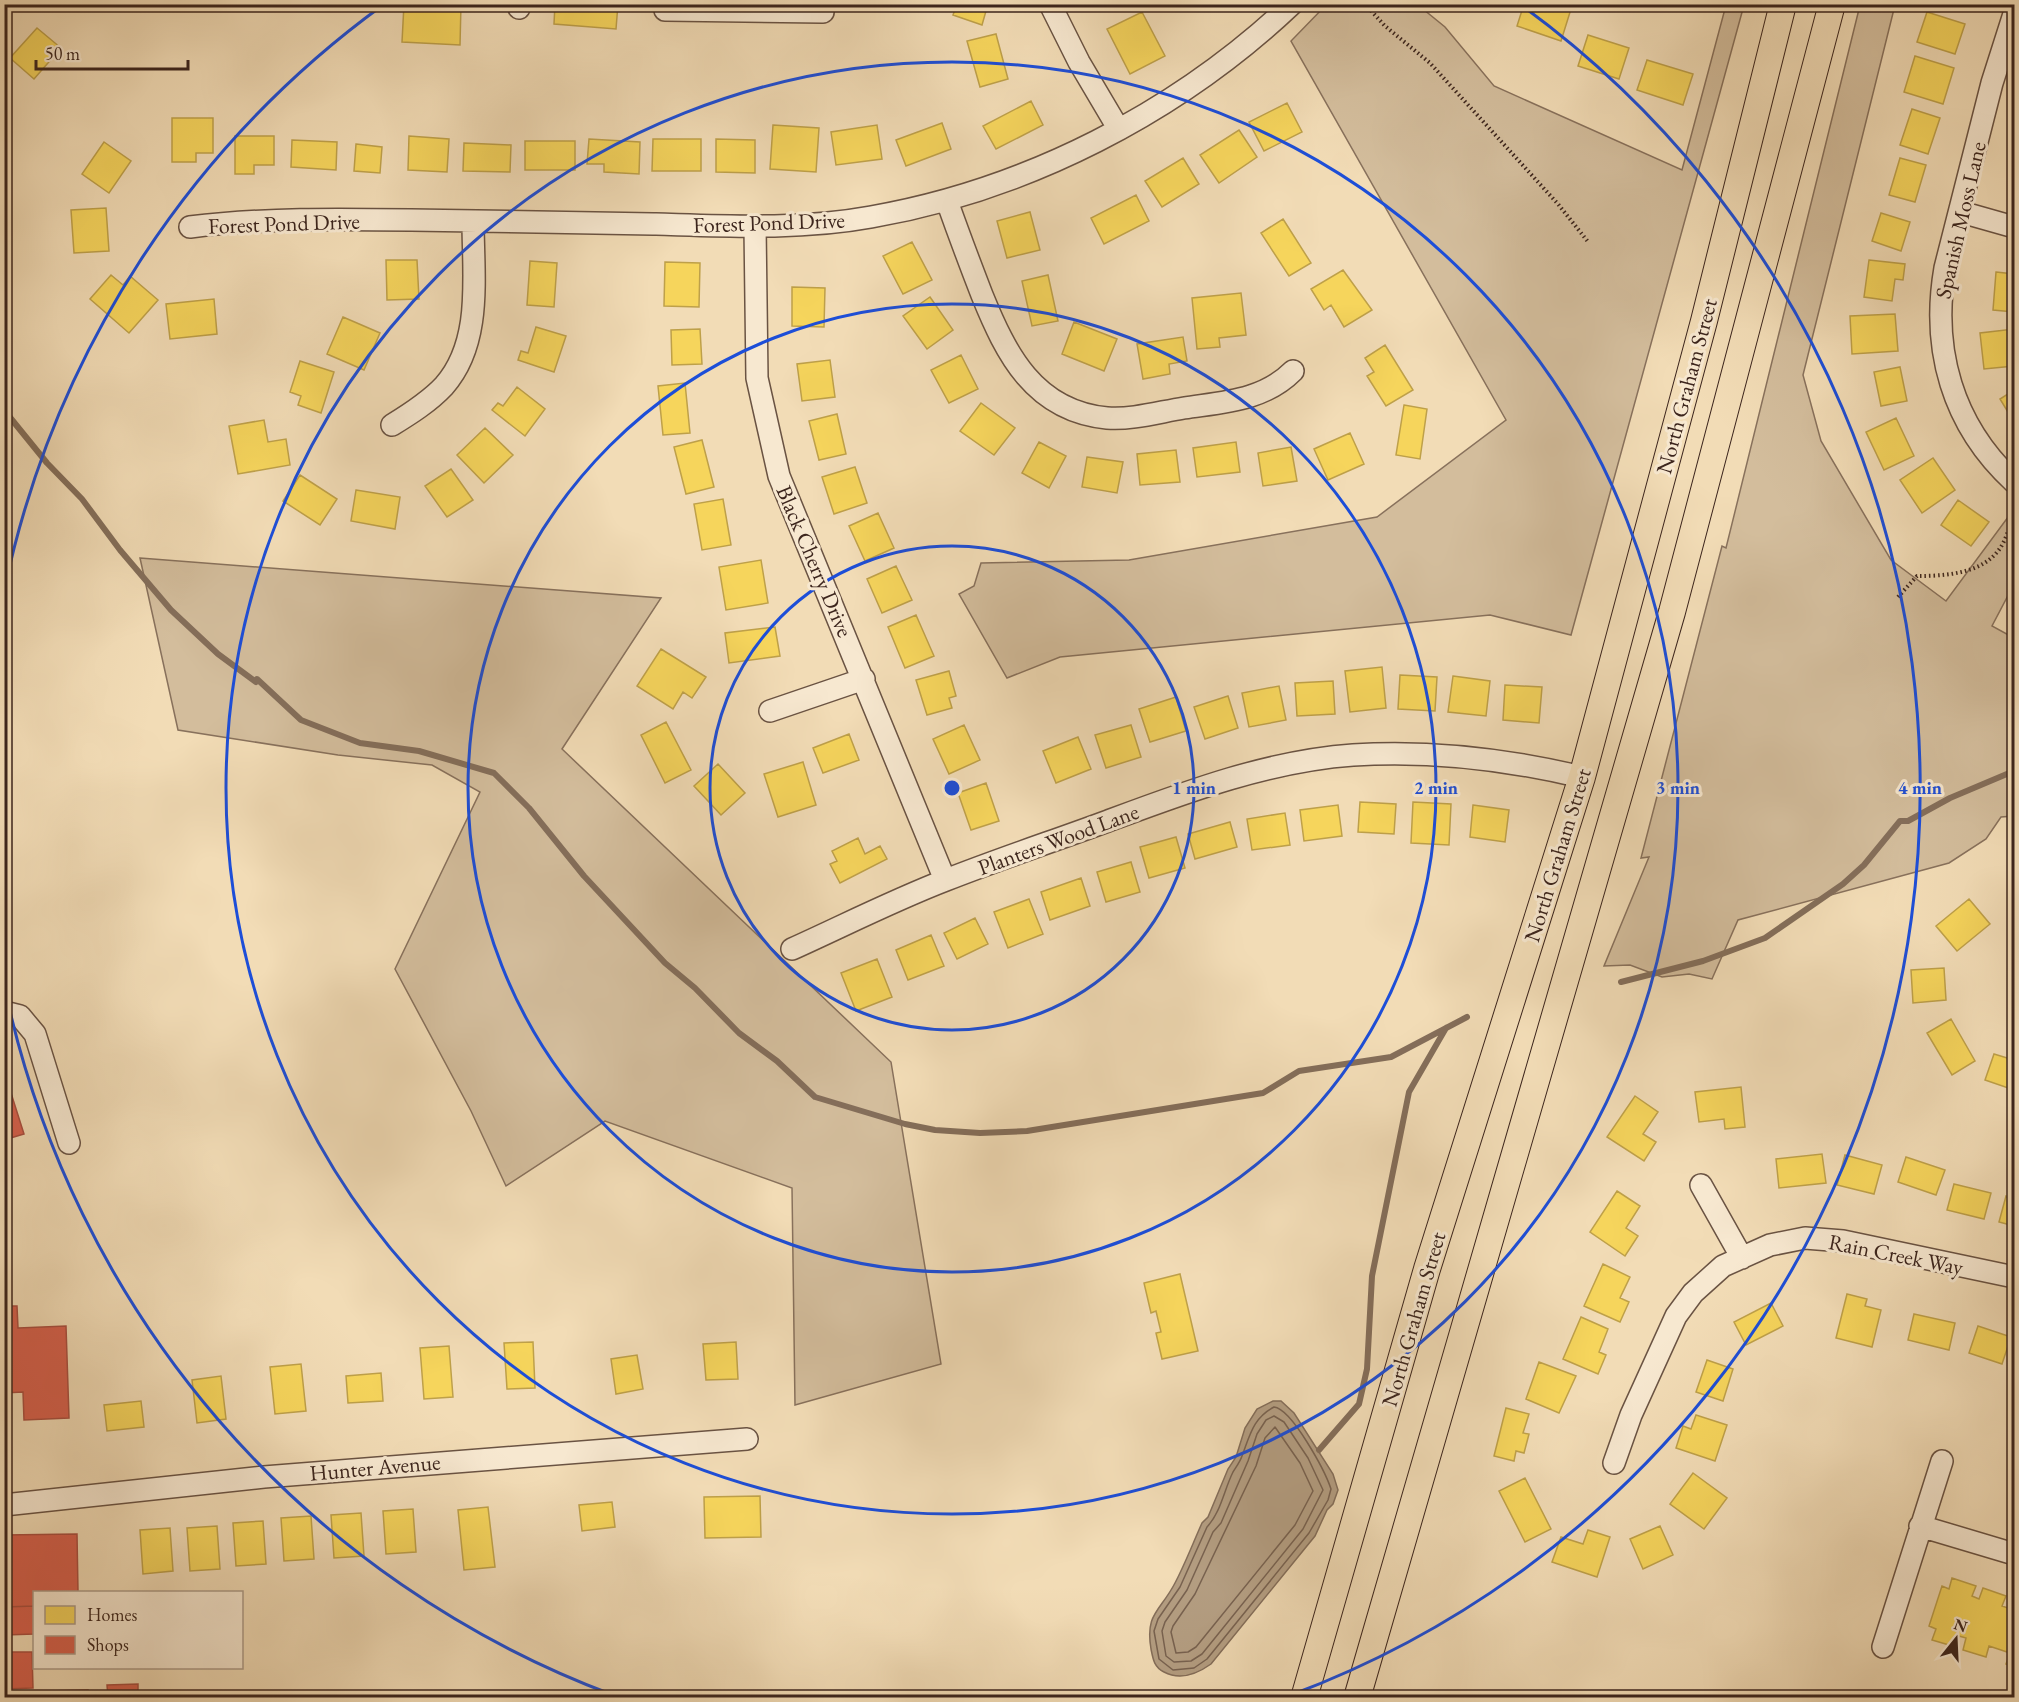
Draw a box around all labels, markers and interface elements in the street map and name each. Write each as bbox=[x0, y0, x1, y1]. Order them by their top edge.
scale bar bbox=[36, 33, 188, 71]
text: 50 m bbox=[45, 42, 80, 65]
street label: Spanish Moss Lane bbox=[1928, 138, 1993, 302]
street label: Forest Pond Drive bbox=[693, 205, 846, 240]
street label: Forest Pond Drive bbox=[208, 206, 361, 241]
street label: North Graham Street bbox=[1649, 295, 1724, 477]
street label: Black Cherry Drive bbox=[770, 481, 860, 642]
street label: North Graham Street bbox=[1517, 765, 1598, 946]
text: 1 min bbox=[1172, 776, 1216, 799]
text: 2 min bbox=[1414, 776, 1458, 799]
text: 3 min bbox=[1656, 776, 1700, 799]
text: 4 min bbox=[1898, 776, 1942, 799]
centre of rings bbox=[942, 778, 962, 798]
street label: Planters Wood Lane bbox=[974, 797, 1143, 882]
street label: Rain Creek Way bbox=[1826, 1227, 1966, 1282]
street label: North Graham Street bbox=[1375, 1228, 1452, 1410]
street label: Hunter Avenue bbox=[308, 1447, 442, 1488]
legend bbox=[33, 1591, 243, 1669]
text: Homes bbox=[87, 1603, 138, 1626]
north arrow bbox=[1926, 1609, 1986, 1669]
text: N bbox=[1951, 1613, 1970, 1637]
text: Shops bbox=[87, 1633, 129, 1656]

